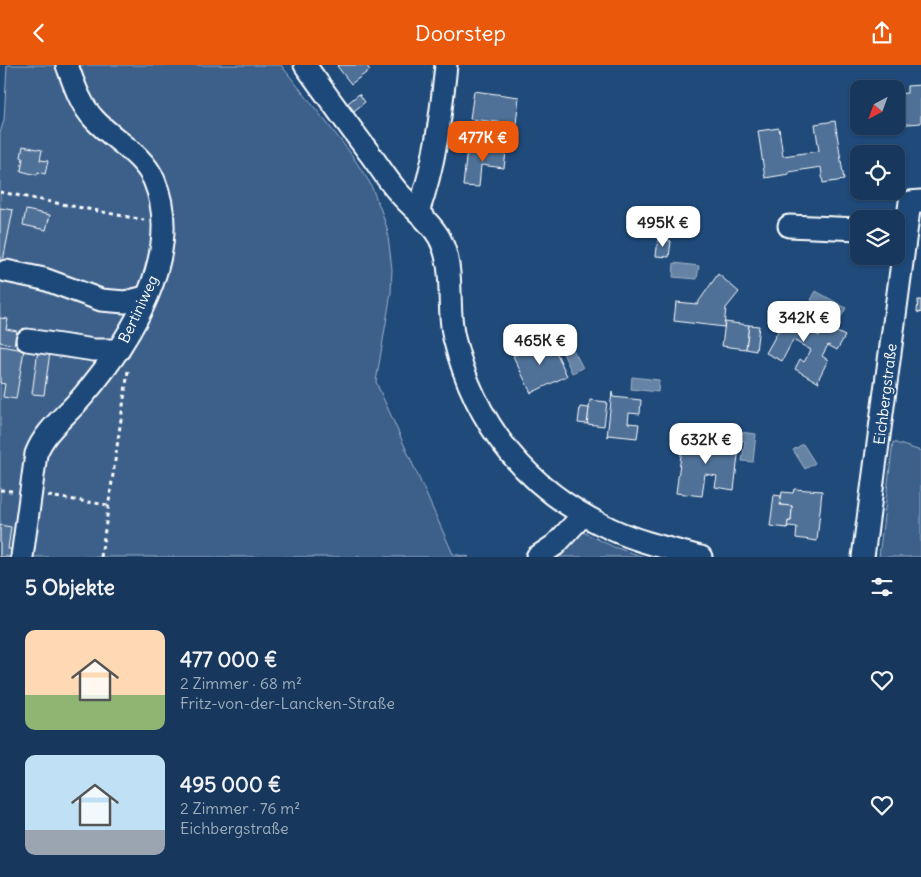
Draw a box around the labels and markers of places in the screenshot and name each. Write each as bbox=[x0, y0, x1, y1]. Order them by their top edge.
pin: 477K € bbox=[442, 121, 524, 163]
pin: 495K € bbox=[622, 205, 704, 248]
pin: 342K € bbox=[763, 301, 845, 343]
pin: 465K € bbox=[499, 323, 581, 366]
pin: 632K € bbox=[665, 423, 747, 465]

